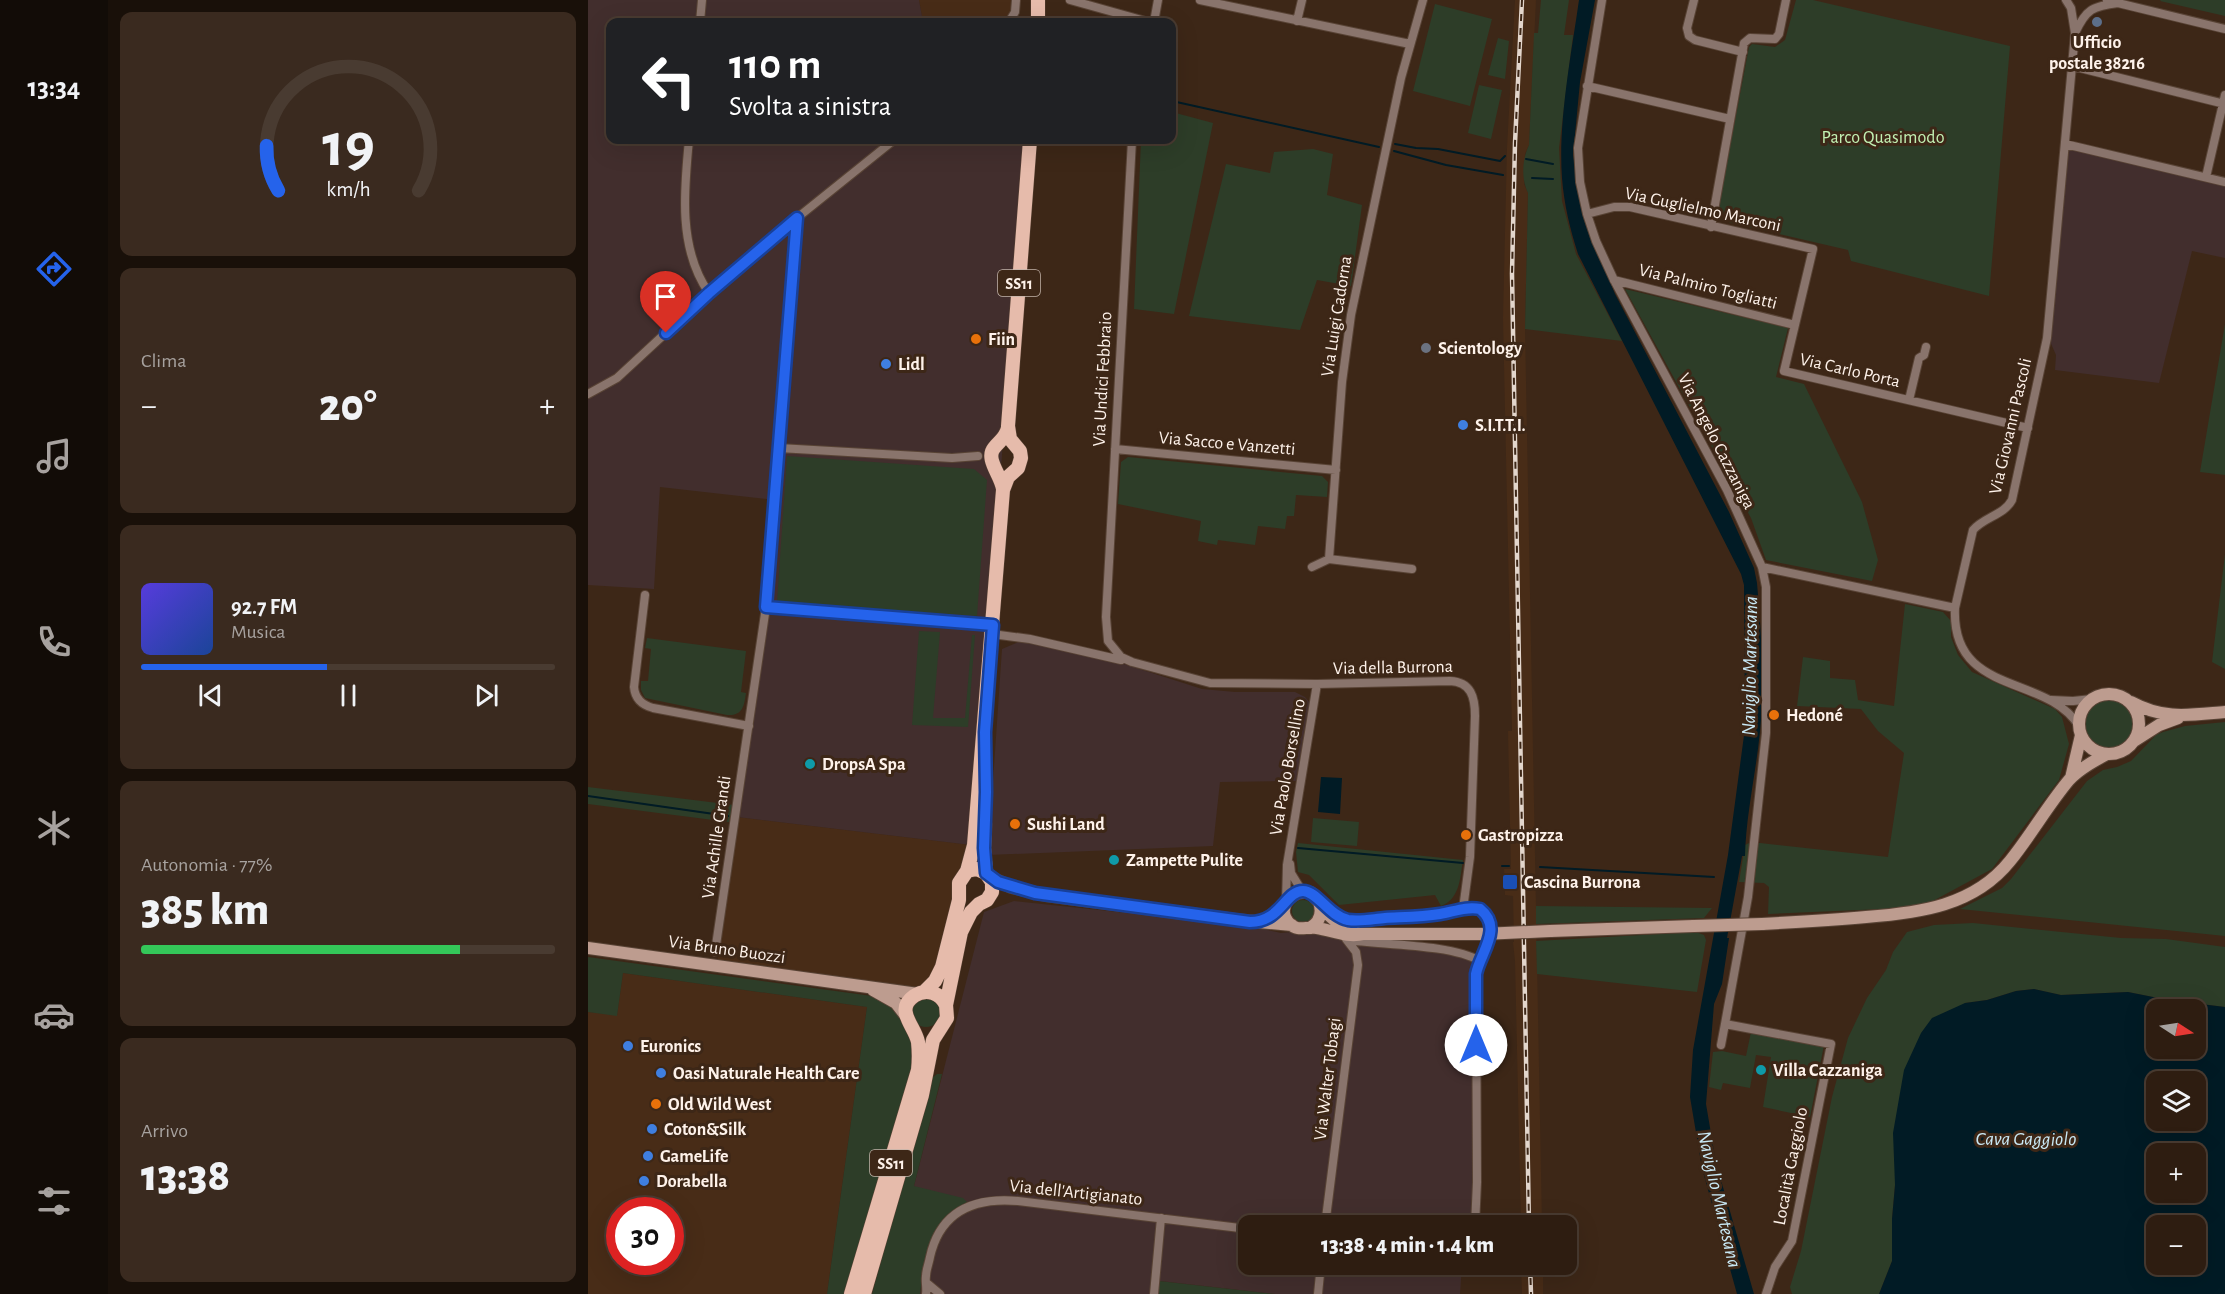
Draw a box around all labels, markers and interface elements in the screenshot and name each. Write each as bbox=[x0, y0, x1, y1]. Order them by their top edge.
marker: Ufficio postale 38216 bbox=[2090, 15, 2104, 29]
place label: Ufficio postale 38216 bbox=[2049, 34, 2145, 73]
icon: left bbox=[630, 42, 708, 120]
text: 110 m bbox=[729, 44, 821, 86]
text: 13:34 bbox=[28, 74, 80, 101]
text: Svolta a sinistra bbox=[729, 93, 891, 120]
text: 19 bbox=[322, 115, 374, 177]
park label: Parco Quasimodo bbox=[1822, 129, 1945, 147]
text: km/h bbox=[326, 180, 370, 201]
street label: Via Guglielmo Marconi bbox=[1623, 185, 1782, 235]
icon: directions bbox=[33, 248, 75, 290]
street label: Via Luigi Cadorna bbox=[1319, 255, 1355, 378]
street label: Via Palmiro Togliatti bbox=[1637, 261, 1779, 313]
road number: SS11 bbox=[998, 270, 1040, 296]
pin bbox=[640, 271, 691, 333]
icon: arrive bbox=[649, 280, 682, 313]
street label: Via Undici Febbraio bbox=[1090, 311, 1116, 447]
place label: Fiin bbox=[988, 331, 1015, 349]
marker: Fiin bbox=[969, 332, 983, 346]
place label: Scientology bbox=[1438, 340, 1523, 358]
marker: Scientology bbox=[1419, 341, 1433, 355]
text: Clima bbox=[141, 351, 186, 371]
street label: Via Carlo Porta bbox=[1798, 351, 1902, 391]
place label: Lidl bbox=[898, 356, 925, 374]
street label: Via Giovanni Pascoli bbox=[1987, 356, 2035, 496]
marker: Lidl bbox=[879, 357, 893, 371]
street label: Via Angelo Cazzaniga bbox=[1674, 371, 1758, 512]
text: 20° bbox=[319, 384, 377, 429]
text: − bbox=[141, 390, 157, 423]
text: + bbox=[539, 390, 555, 423]
place label: S.I.T.T.I. bbox=[1475, 417, 1526, 435]
marker: S.I.T.T.I. bbox=[1456, 418, 1470, 432]
street label: Via Sacco e Vanzetti bbox=[1158, 429, 1296, 459]
icon: music bbox=[33, 435, 75, 477]
text: 92.7 FM bbox=[231, 596, 297, 618]
water label: Naviglio Martesana bbox=[1739, 596, 1761, 736]
icon: phone bbox=[33, 621, 75, 663]
text: Musica bbox=[231, 622, 286, 642]
street label: Via della Burrona bbox=[1333, 658, 1453, 678]
icon: previous bbox=[194, 679, 227, 712]
icon: pause bbox=[332, 679, 365, 712]
icon: next bbox=[470, 679, 503, 712]
street label: Via Paolo Borsellino bbox=[1267, 697, 1309, 837]
place label: Hedoné bbox=[1786, 707, 1843, 725]
marker: Hedoné bbox=[1767, 708, 1781, 722]
place label: DropsA Spa bbox=[822, 756, 906, 774]
marker: DropsA Spa bbox=[803, 757, 817, 771]
street label: Via Achille Grandi bbox=[699, 775, 735, 900]
icon: climate bbox=[33, 807, 75, 849]
place label: Sushi Land bbox=[1027, 816, 1105, 834]
marker: Sushi Land bbox=[1008, 817, 1022, 831]
place label: Gastropizza bbox=[1478, 827, 1564, 845]
marker: Gastropizza bbox=[1459, 828, 1473, 842]
place label: Zampette Pulite bbox=[1126, 852, 1243, 870]
marker: Zampette Pulite bbox=[1107, 853, 1121, 867]
text: Autonomia · 77% bbox=[141, 855, 272, 875]
marker: Cascina Burrona bbox=[1501, 873, 1519, 891]
place label: Cascina Burrona bbox=[1524, 874, 1641, 892]
text: 385 km bbox=[141, 888, 269, 933]
street label: Via Bruno Buozzi bbox=[667, 933, 786, 967]
icon: car bbox=[33, 994, 75, 1036]
north arrow bbox=[2146, 999, 2206, 1059]
map controls bbox=[2146, 999, 2206, 1275]
position arrow bbox=[1444, 1013, 1508, 1077]
street label: Via Walter Tobagi bbox=[1312, 1017, 1344, 1141]
place label: Euronics bbox=[640, 1038, 701, 1056]
marker: Euronics bbox=[621, 1039, 635, 1053]
place label: Villa Cazzaniga bbox=[1773, 1062, 1883, 1080]
marker: Villa Cazzaniga bbox=[1754, 1063, 1768, 1077]
place label: Oasi Naturale Health Care bbox=[673, 1065, 860, 1083]
marker: Oasi Naturale Health Care bbox=[654, 1066, 668, 1080]
button: layers bbox=[2146, 1071, 2206, 1131]
place label: Old Wild West bbox=[668, 1096, 771, 1114]
marker: Old Wild West bbox=[649, 1097, 663, 1111]
street label: Località Gaggiolo bbox=[1771, 1105, 1811, 1227]
text: Arrivo bbox=[141, 1121, 188, 1141]
place label: Coton&Silk bbox=[664, 1121, 746, 1139]
marker: Coton&Silk bbox=[645, 1122, 659, 1136]
water label: Naviglio Martesana bbox=[1694, 1129, 1745, 1270]
water label: Cava Gaggiolo bbox=[1976, 1129, 2076, 1149]
button: + bbox=[2146, 1143, 2206, 1203]
place label: GameLife bbox=[660, 1148, 728, 1166]
marker: GameLife bbox=[641, 1149, 655, 1163]
road number: SS11 bbox=[870, 1150, 912, 1176]
text: 13:38 bbox=[141, 1154, 230, 1199]
place label: Dorabella bbox=[656, 1173, 728, 1191]
marker: Dorabella bbox=[637, 1174, 651, 1188]
street label: Via dell'Artigianato bbox=[1009, 1177, 1143, 1209]
icon: filters bbox=[33, 1180, 75, 1222]
speed limit sign: 30 bbox=[606, 1197, 684, 1275]
button: − bbox=[2146, 1215, 2206, 1275]
text: 13:38 · 4 min · 1.4 km bbox=[1321, 1234, 1494, 1256]

